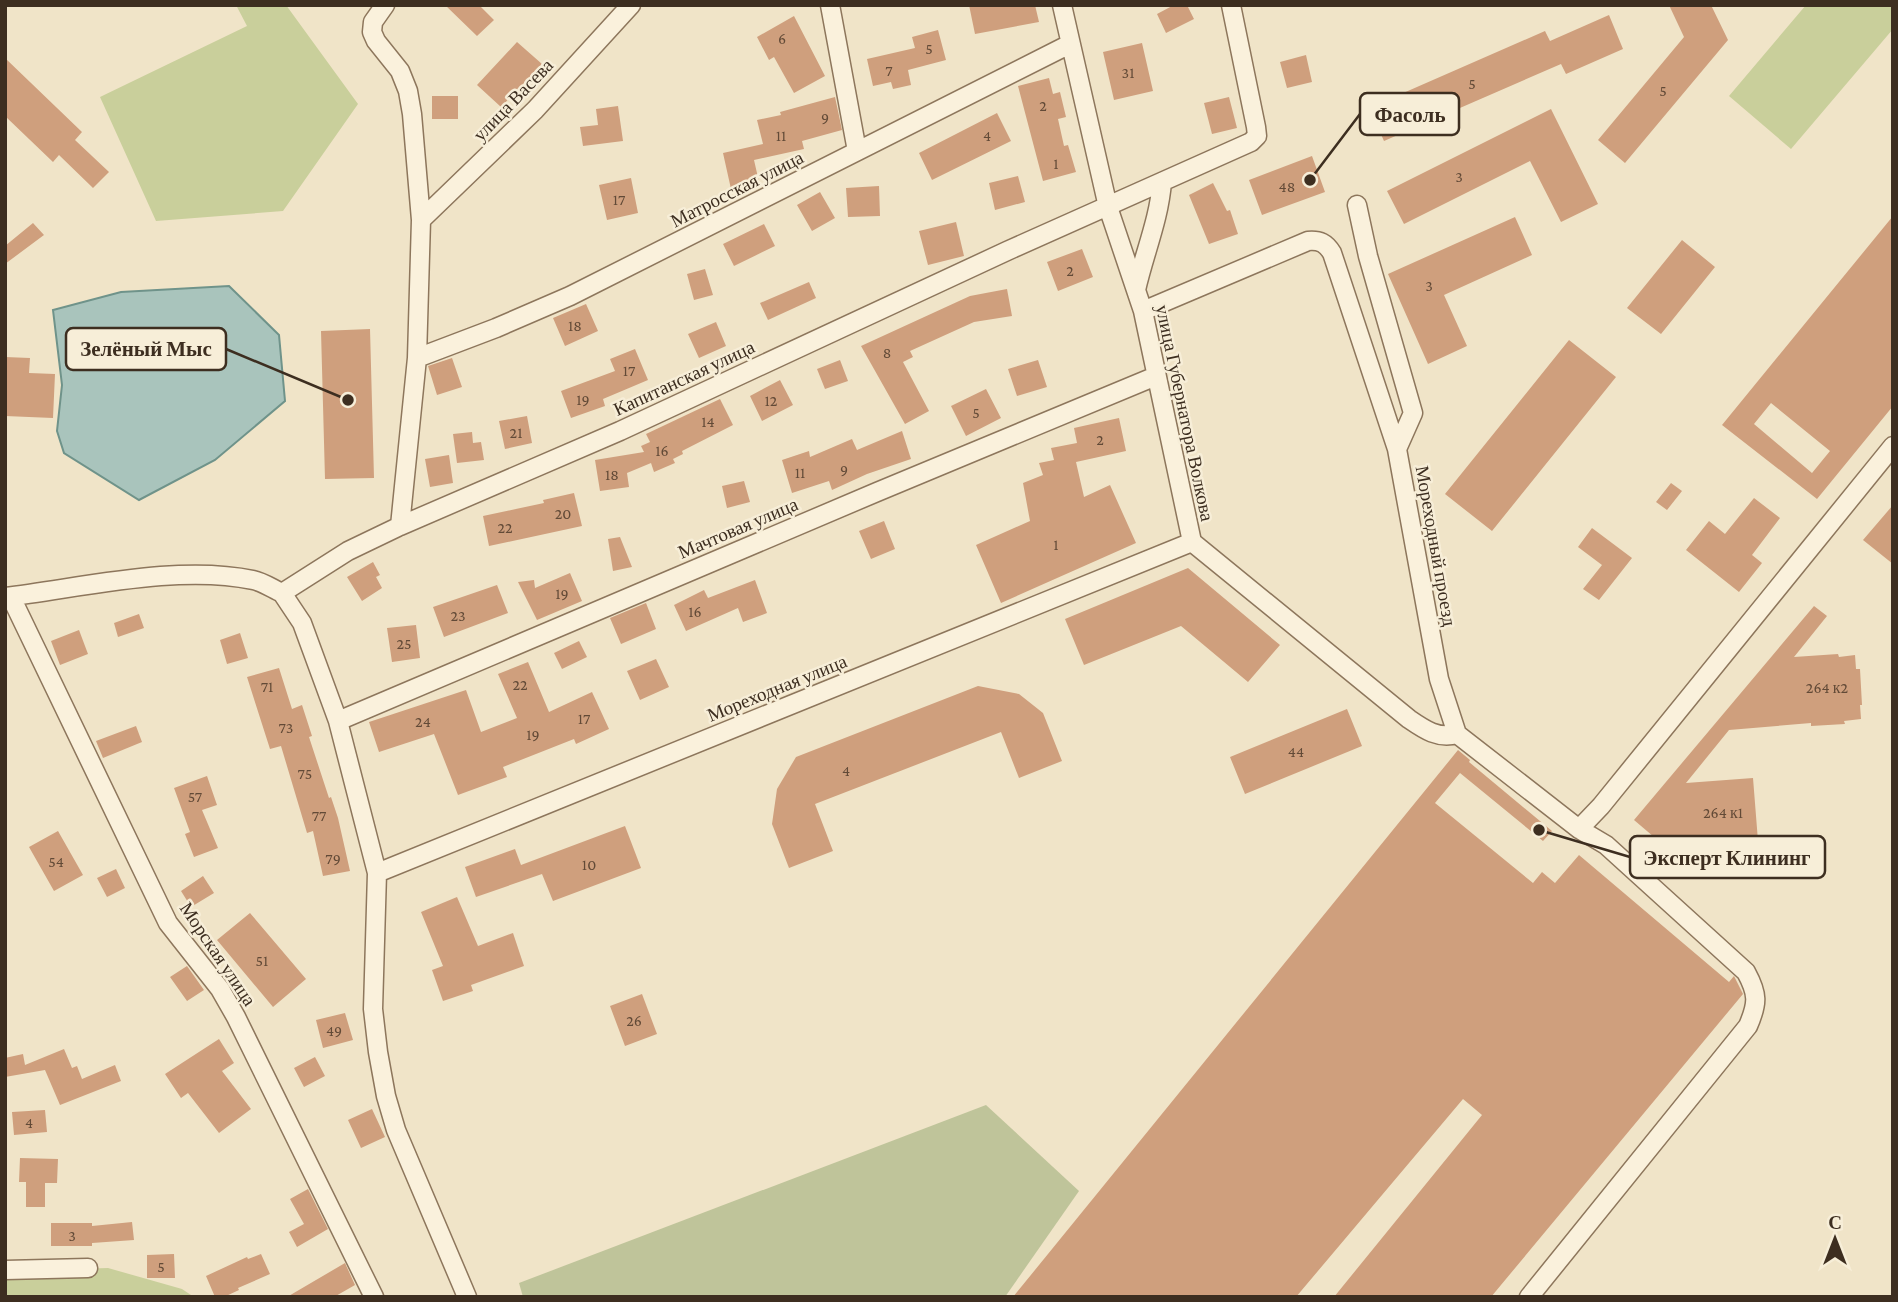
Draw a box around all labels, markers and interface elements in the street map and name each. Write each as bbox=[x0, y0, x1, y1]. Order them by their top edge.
house number: 6 bbox=[778, 30, 786, 47]
house number: 5 bbox=[925, 40, 933, 57]
street label: улица Васева bbox=[469, 54, 558, 145]
house number: 7 bbox=[885, 62, 893, 79]
house number: 31 bbox=[1122, 64, 1134, 81]
house number: 5 bbox=[1468, 75, 1476, 92]
house number: 5 bbox=[1659, 82, 1667, 99]
callout: Фасоль bbox=[1360, 93, 1459, 135]
house number: 2 bbox=[1039, 97, 1047, 114]
text: Фасоль bbox=[1375, 103, 1445, 127]
house number: 9 bbox=[821, 109, 829, 126]
house number: 11 bbox=[776, 127, 786, 144]
house number: 4 bbox=[983, 127, 991, 144]
street label: Матросская улица bbox=[667, 146, 807, 232]
house number: 1 bbox=[1053, 155, 1059, 172]
house number: 3 bbox=[1455, 168, 1463, 185]
house number: 48 bbox=[1279, 178, 1295, 195]
house number: 17 bbox=[613, 191, 626, 208]
house number: 2 bbox=[1066, 262, 1074, 279]
house number: 3 bbox=[1425, 277, 1433, 294]
street label: улица Губернатора Волкова bbox=[1152, 303, 1218, 524]
house number: 18 bbox=[568, 317, 582, 334]
callout: Зелёный Мыс bbox=[66, 328, 226, 370]
street label: Капитанская улица bbox=[610, 336, 758, 420]
text: Зелёный Мыс bbox=[80, 337, 212, 361]
house number: 8 bbox=[883, 344, 891, 361]
house number: 17 bbox=[623, 362, 636, 379]
house number: 19 bbox=[576, 391, 590, 408]
house number: 12 bbox=[765, 392, 778, 409]
house number: 5 bbox=[972, 404, 980, 421]
house number: 14 bbox=[701, 413, 715, 430]
house number: 21 bbox=[510, 424, 522, 441]
house number: 2 bbox=[1096, 431, 1104, 448]
house number: 16 bbox=[655, 442, 669, 459]
house number: 9 bbox=[840, 461, 848, 478]
house number: 11 bbox=[795, 464, 805, 481]
street label: Мореходный проезд bbox=[1412, 464, 1461, 628]
house number: 18 bbox=[605, 466, 619, 483]
street label: Мачтовая улица bbox=[675, 493, 802, 563]
house number: 20 bbox=[555, 505, 571, 522]
house number: 22 bbox=[497, 519, 513, 536]
house number: 1 bbox=[1053, 536, 1059, 553]
house number: 19 bbox=[555, 585, 569, 602]
house number: 16 bbox=[688, 603, 702, 620]
house number: 23 bbox=[450, 607, 466, 624]
house number: 25 bbox=[396, 635, 412, 652]
street label: Мореходная улица bbox=[704, 650, 850, 726]
house number: 22 bbox=[512, 676, 528, 693]
house number: 71 bbox=[261, 678, 273, 695]
house number: 264 к2 bbox=[1806, 679, 1849, 696]
house number: 17 bbox=[578, 710, 591, 727]
house number: 24 bbox=[415, 713, 431, 730]
house number: 73 bbox=[279, 719, 293, 736]
house number: 19 bbox=[526, 726, 540, 743]
house number: 44 bbox=[1288, 743, 1304, 760]
house number: 4 bbox=[842, 762, 850, 779]
house number: 75 bbox=[298, 765, 312, 782]
house number: 57 bbox=[188, 788, 203, 805]
house number: 264 к1 bbox=[1703, 804, 1743, 821]
house number: 77 bbox=[312, 807, 327, 824]
callout: Эксперт Клининг bbox=[1630, 836, 1825, 878]
text: Эксперт Клининг bbox=[1643, 846, 1811, 870]
house number: 79 bbox=[325, 850, 341, 867]
house number: 54 bbox=[48, 853, 64, 870]
house number: 10 bbox=[582, 856, 596, 873]
street label: Морская улица bbox=[176, 898, 261, 1010]
house number: 51 bbox=[256, 952, 268, 969]
house number: 26 bbox=[626, 1012, 642, 1029]
house number: 49 bbox=[326, 1022, 342, 1039]
house number: 4 bbox=[25, 1114, 33, 1131]
north arrow bbox=[1800, 1204, 1870, 1274]
text: С bbox=[1828, 1212, 1842, 1233]
house number: 3 bbox=[68, 1227, 76, 1244]
house number: 5 bbox=[157, 1258, 165, 1275]

